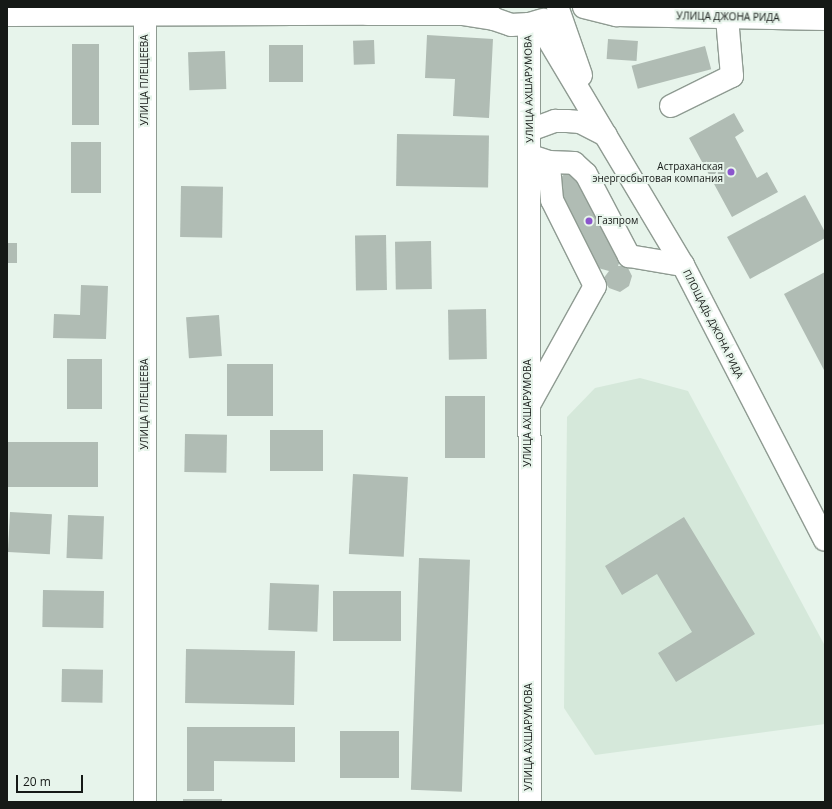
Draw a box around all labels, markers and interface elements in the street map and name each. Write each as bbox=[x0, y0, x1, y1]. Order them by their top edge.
street label: УЛИЦА ДЖОНА РИДА bbox=[676, 10, 780, 24]
street label: УЛИЦА ПЛЕЩЕЕВА bbox=[139, 34, 151, 126]
street label: УЛИЦА АХШАРУМОВА bbox=[522, 35, 536, 143]
place label: Астраханская энергосбытовая компания bbox=[593, 160, 723, 184]
marker: Астраханская энергосбытовая компания bbox=[726, 167, 736, 177]
place label: Газпром bbox=[597, 215, 638, 227]
marker: Газпром bbox=[584, 216, 594, 226]
street label: ПЛОЩАДЬ ДЖОНА РИДА bbox=[680, 268, 746, 380]
street label: УЛИЦА ПЛЕЩЕЕВА bbox=[139, 358, 151, 450]
street label: УЛИЦА АХШАРУМОВА bbox=[522, 359, 534, 467]
street label: УЛИЦА АХШАРУМОВА bbox=[523, 683, 535, 791]
scale bar bbox=[18, 767, 85, 793]
text: 20 m bbox=[23, 773, 51, 790]

